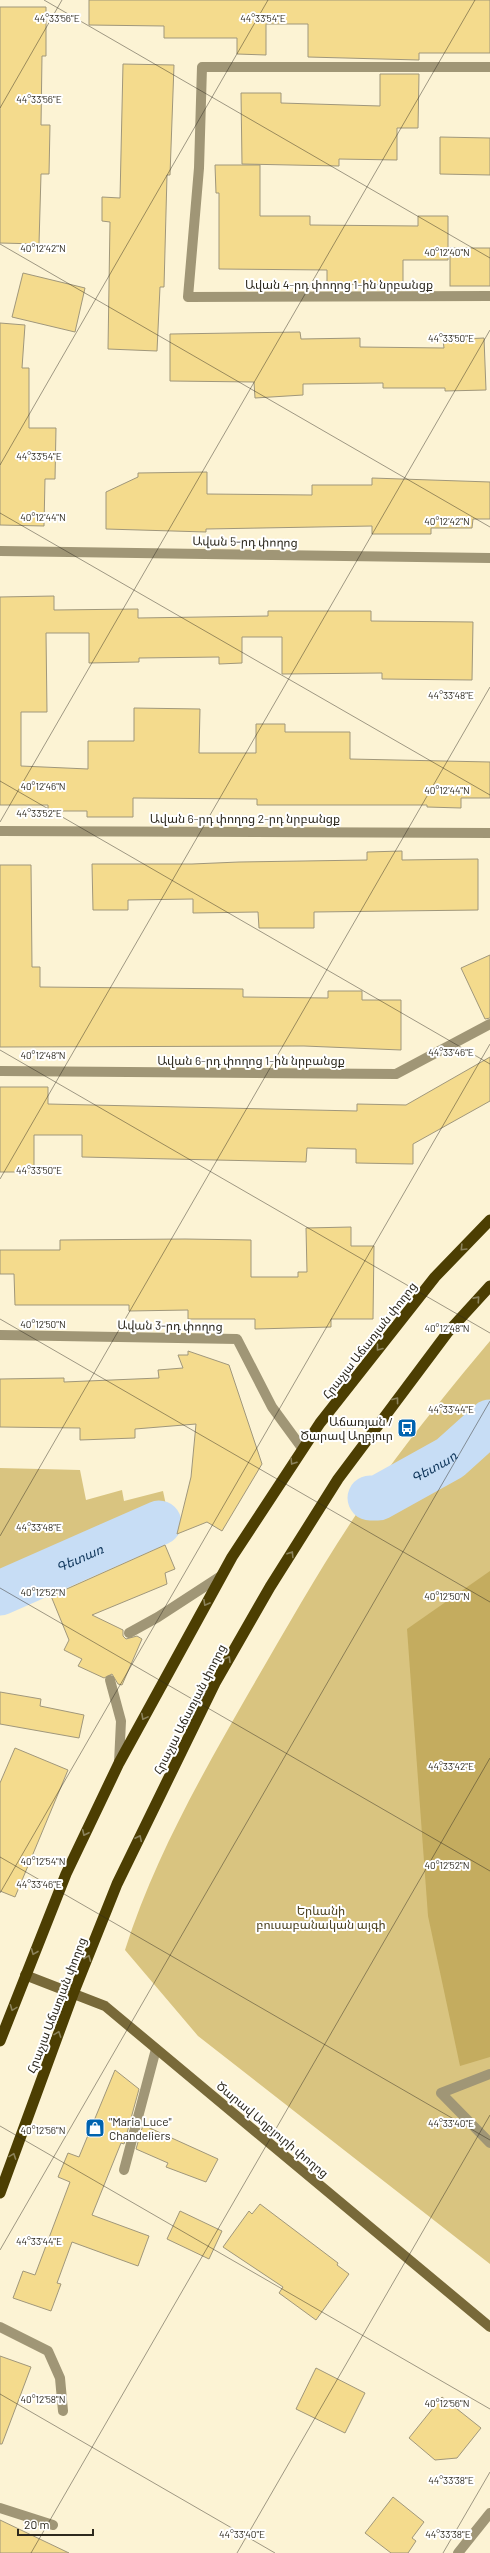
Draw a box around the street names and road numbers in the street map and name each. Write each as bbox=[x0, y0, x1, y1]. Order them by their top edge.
street label: Ավան 4-րդ փողոց 1-ին նրբանցք bbox=[245, 277, 433, 292]
street label: Ավան 5-րդ փողոց bbox=[192, 533, 298, 550]
street label: Ավան 6-րդ փողոց 2-րդ նրբանցք bbox=[150, 811, 340, 826]
street label: Ավան 6-րդ փողոց 1-ին նրբանցք bbox=[157, 1053, 345, 1068]
street label: Հրաչյա Աճառյան փողոց bbox=[319, 1279, 420, 1402]
street label: Ավան 3-րդ փողոց bbox=[117, 1317, 223, 1334]
street label: Հրաչյա Աճառյան փողոց bbox=[150, 1641, 229, 1777]
street label: Հրաչյա Աճառյան փողոց bbox=[24, 1935, 89, 2075]
street label: Ծարավ Աղբյուրի փողոց bbox=[214, 2078, 332, 2181]

